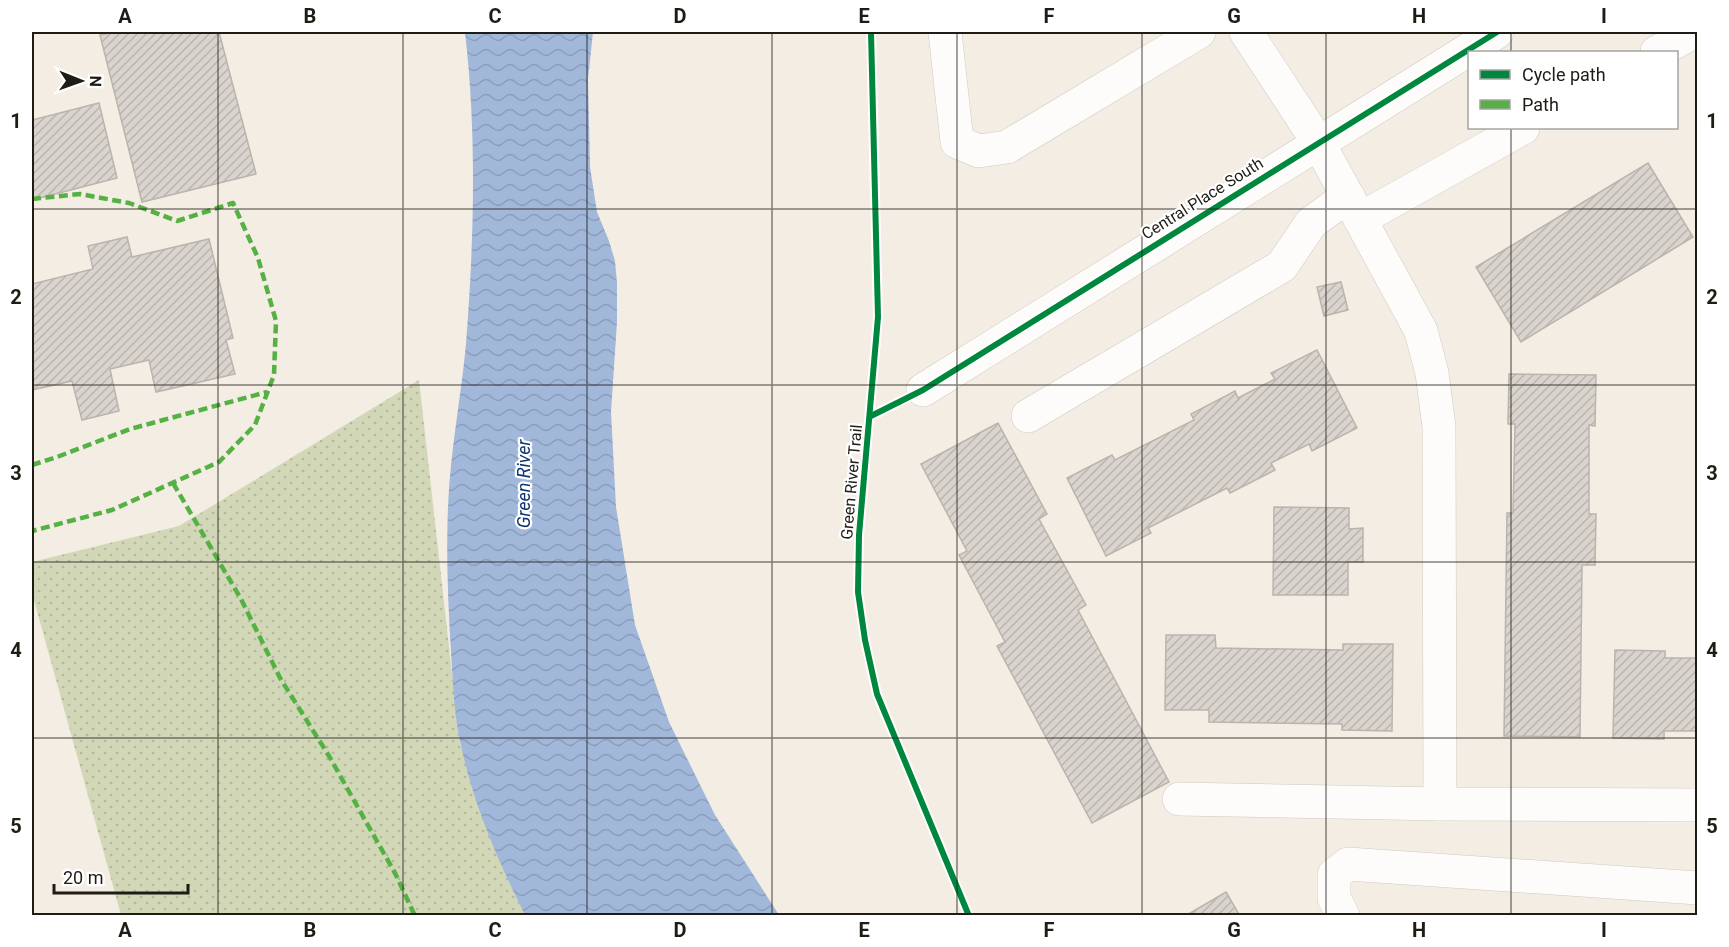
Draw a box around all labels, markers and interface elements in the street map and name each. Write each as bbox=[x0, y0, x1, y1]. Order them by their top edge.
text: A bbox=[118, 4, 132, 28]
text: B bbox=[304, 4, 316, 28]
text: C bbox=[488, 4, 502, 28]
text: D bbox=[674, 4, 687, 28]
text: E bbox=[858, 4, 870, 28]
text: F bbox=[1044, 4, 1055, 28]
text: G bbox=[1227, 4, 1241, 28]
text: H bbox=[1412, 4, 1426, 28]
text: I bbox=[1601, 4, 1607, 28]
north arrow bbox=[51, 51, 111, 111]
legend bbox=[1468, 51, 1678, 129]
text: Cycle path bbox=[1522, 64, 1606, 85]
text: N bbox=[86, 75, 105, 87]
text: Path bbox=[1522, 94, 1559, 115]
text: 1 bbox=[10, 109, 22, 133]
text: 1 bbox=[1706, 109, 1718, 133]
street label: Central Place South bbox=[1138, 153, 1267, 243]
text: 2 bbox=[10, 285, 22, 309]
text: 2 bbox=[1706, 285, 1718, 309]
street label: Green River Trail bbox=[837, 424, 866, 540]
water label: Green River bbox=[513, 439, 534, 528]
text: 3 bbox=[10, 461, 22, 485]
text: 3 bbox=[1706, 461, 1718, 485]
text: 4 bbox=[10, 638, 22, 662]
text: 4 bbox=[1706, 638, 1718, 662]
text: 5 bbox=[10, 814, 22, 838]
text: 5 bbox=[1706, 814, 1718, 838]
scale bar bbox=[54, 857, 188, 895]
text: 20 m bbox=[63, 867, 103, 888]
text: A bbox=[118, 918, 132, 942]
text: B bbox=[304, 918, 316, 942]
text: C bbox=[488, 918, 502, 942]
text: D bbox=[674, 918, 687, 942]
text: E bbox=[858, 918, 870, 942]
text: F bbox=[1044, 918, 1055, 942]
text: G bbox=[1227, 918, 1241, 942]
text: H bbox=[1412, 918, 1426, 942]
text: I bbox=[1601, 918, 1607, 942]

